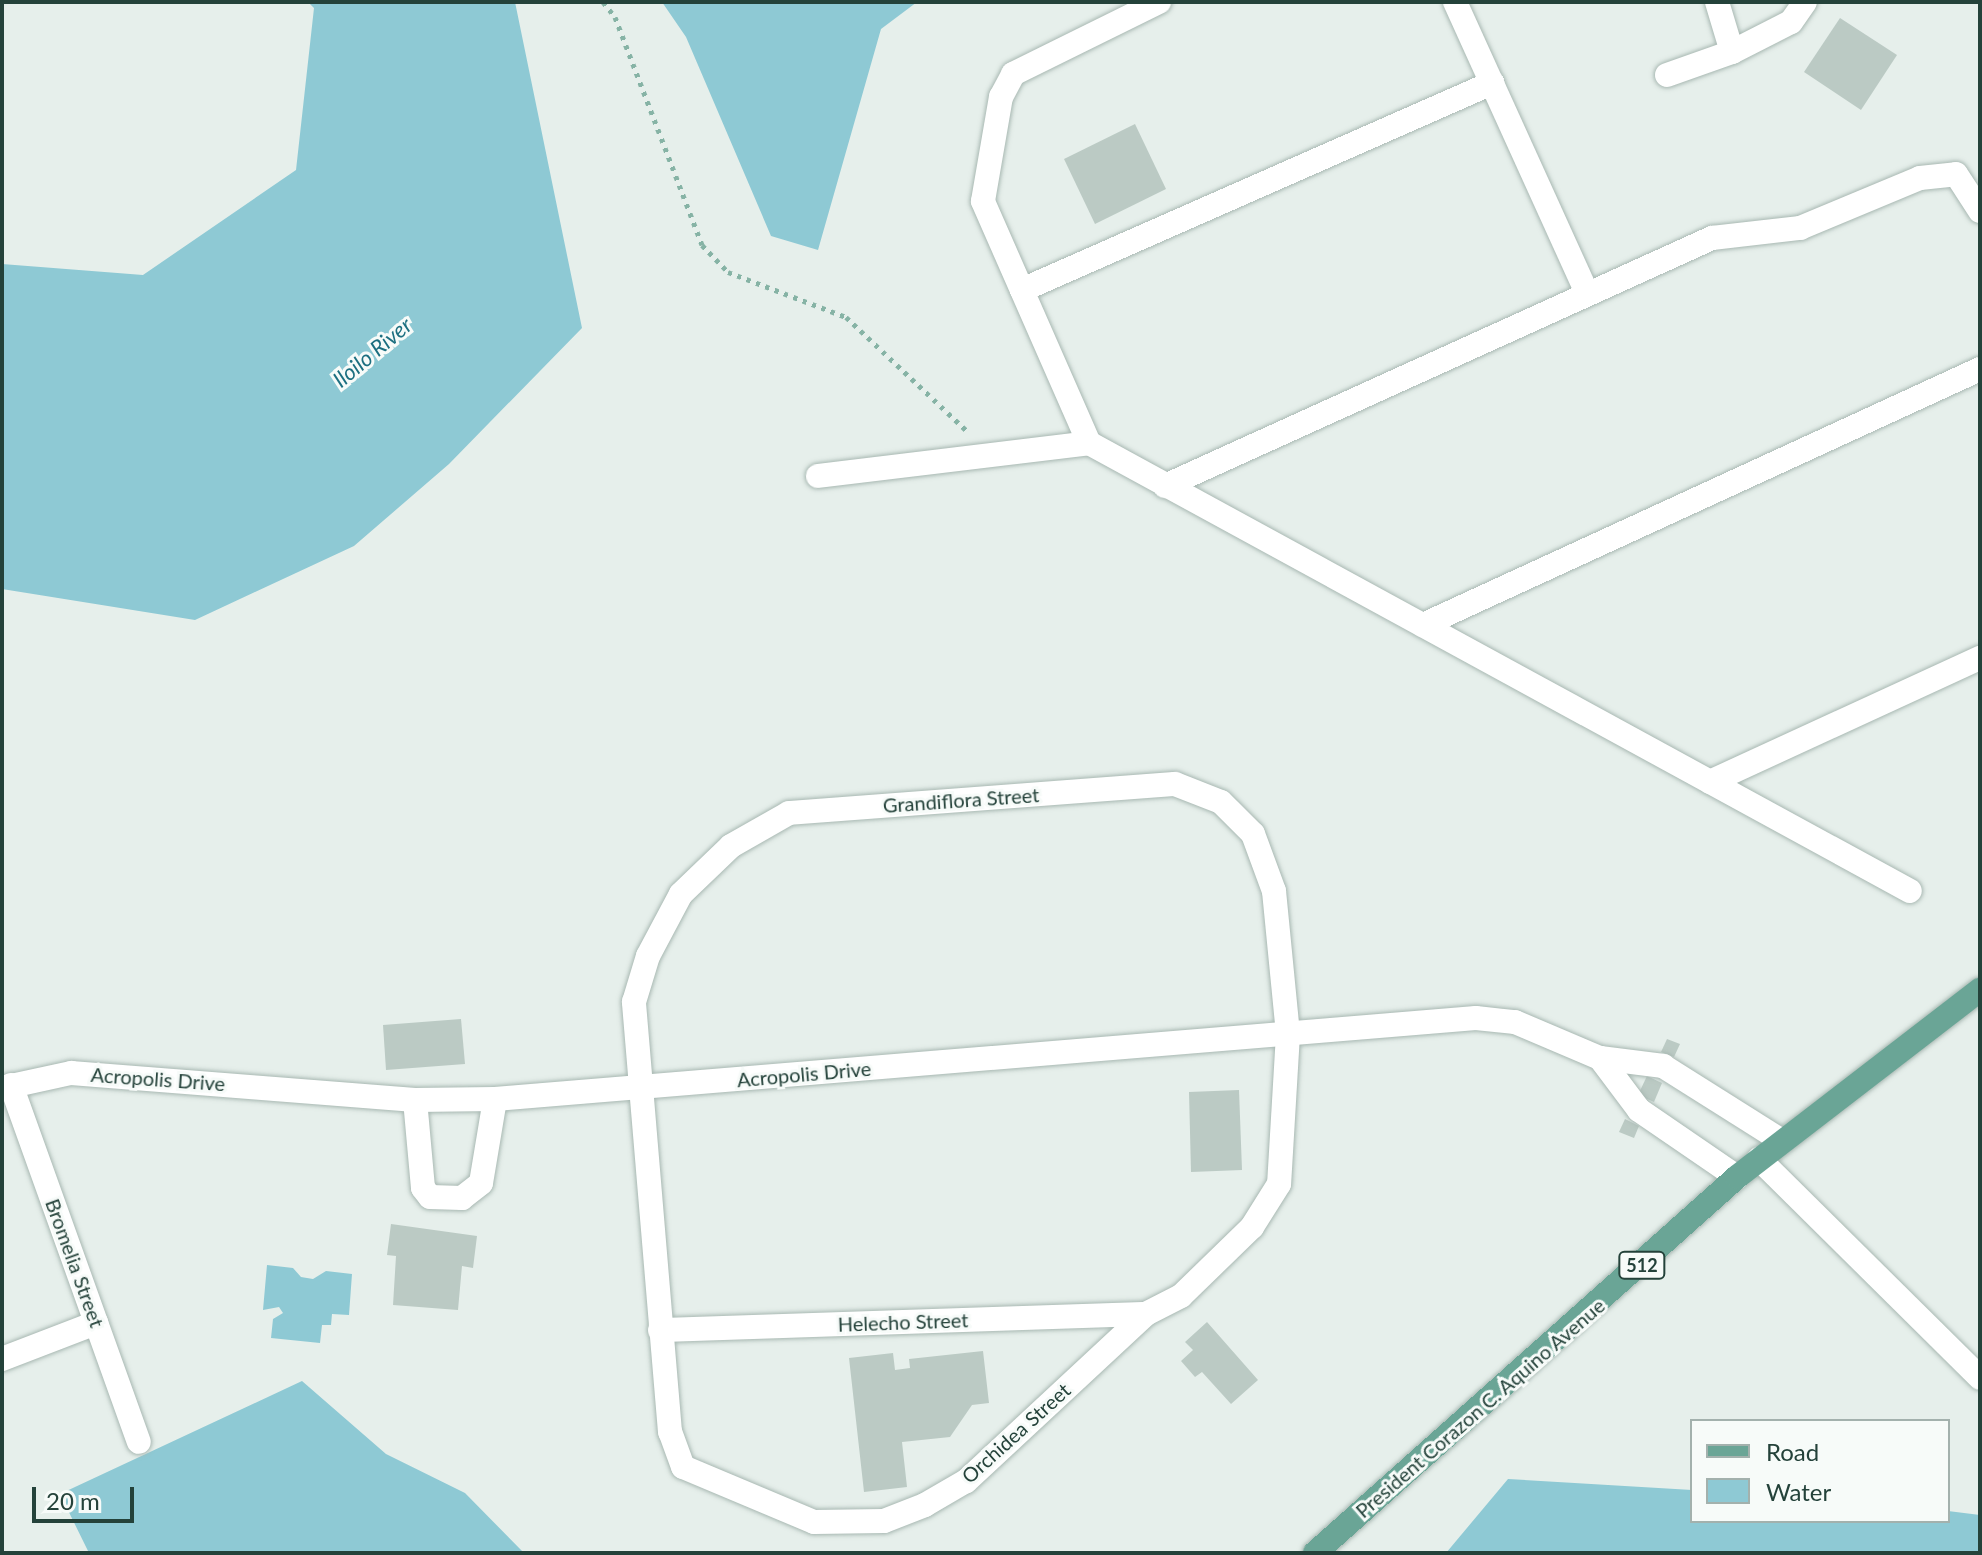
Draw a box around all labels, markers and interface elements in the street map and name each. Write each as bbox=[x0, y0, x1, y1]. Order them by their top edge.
water label: Iloilo River bbox=[327, 311, 417, 393]
street label: Grandiflora Street bbox=[882, 783, 1040, 817]
street label: Acropolis Drive bbox=[736, 1056, 872, 1092]
street label: Acropolis Drive bbox=[90, 1062, 226, 1096]
street label: Bromelia Street bbox=[41, 1195, 109, 1331]
road number: 512 bbox=[1618, 1251, 1666, 1279]
street label: President Corazon C. Aquino Avenue bbox=[1350, 1293, 1610, 1523]
street label: Helecho Street bbox=[837, 1308, 969, 1336]
street label: Orchidea Street bbox=[957, 1378, 1075, 1488]
legend bbox=[1690, 1419, 1950, 1523]
text: Road bbox=[1766, 1437, 1819, 1466]
scale bar bbox=[36, 1471, 138, 1521]
text: Water bbox=[1766, 1477, 1831, 1506]
text: 20 m bbox=[46, 1486, 100, 1515]

